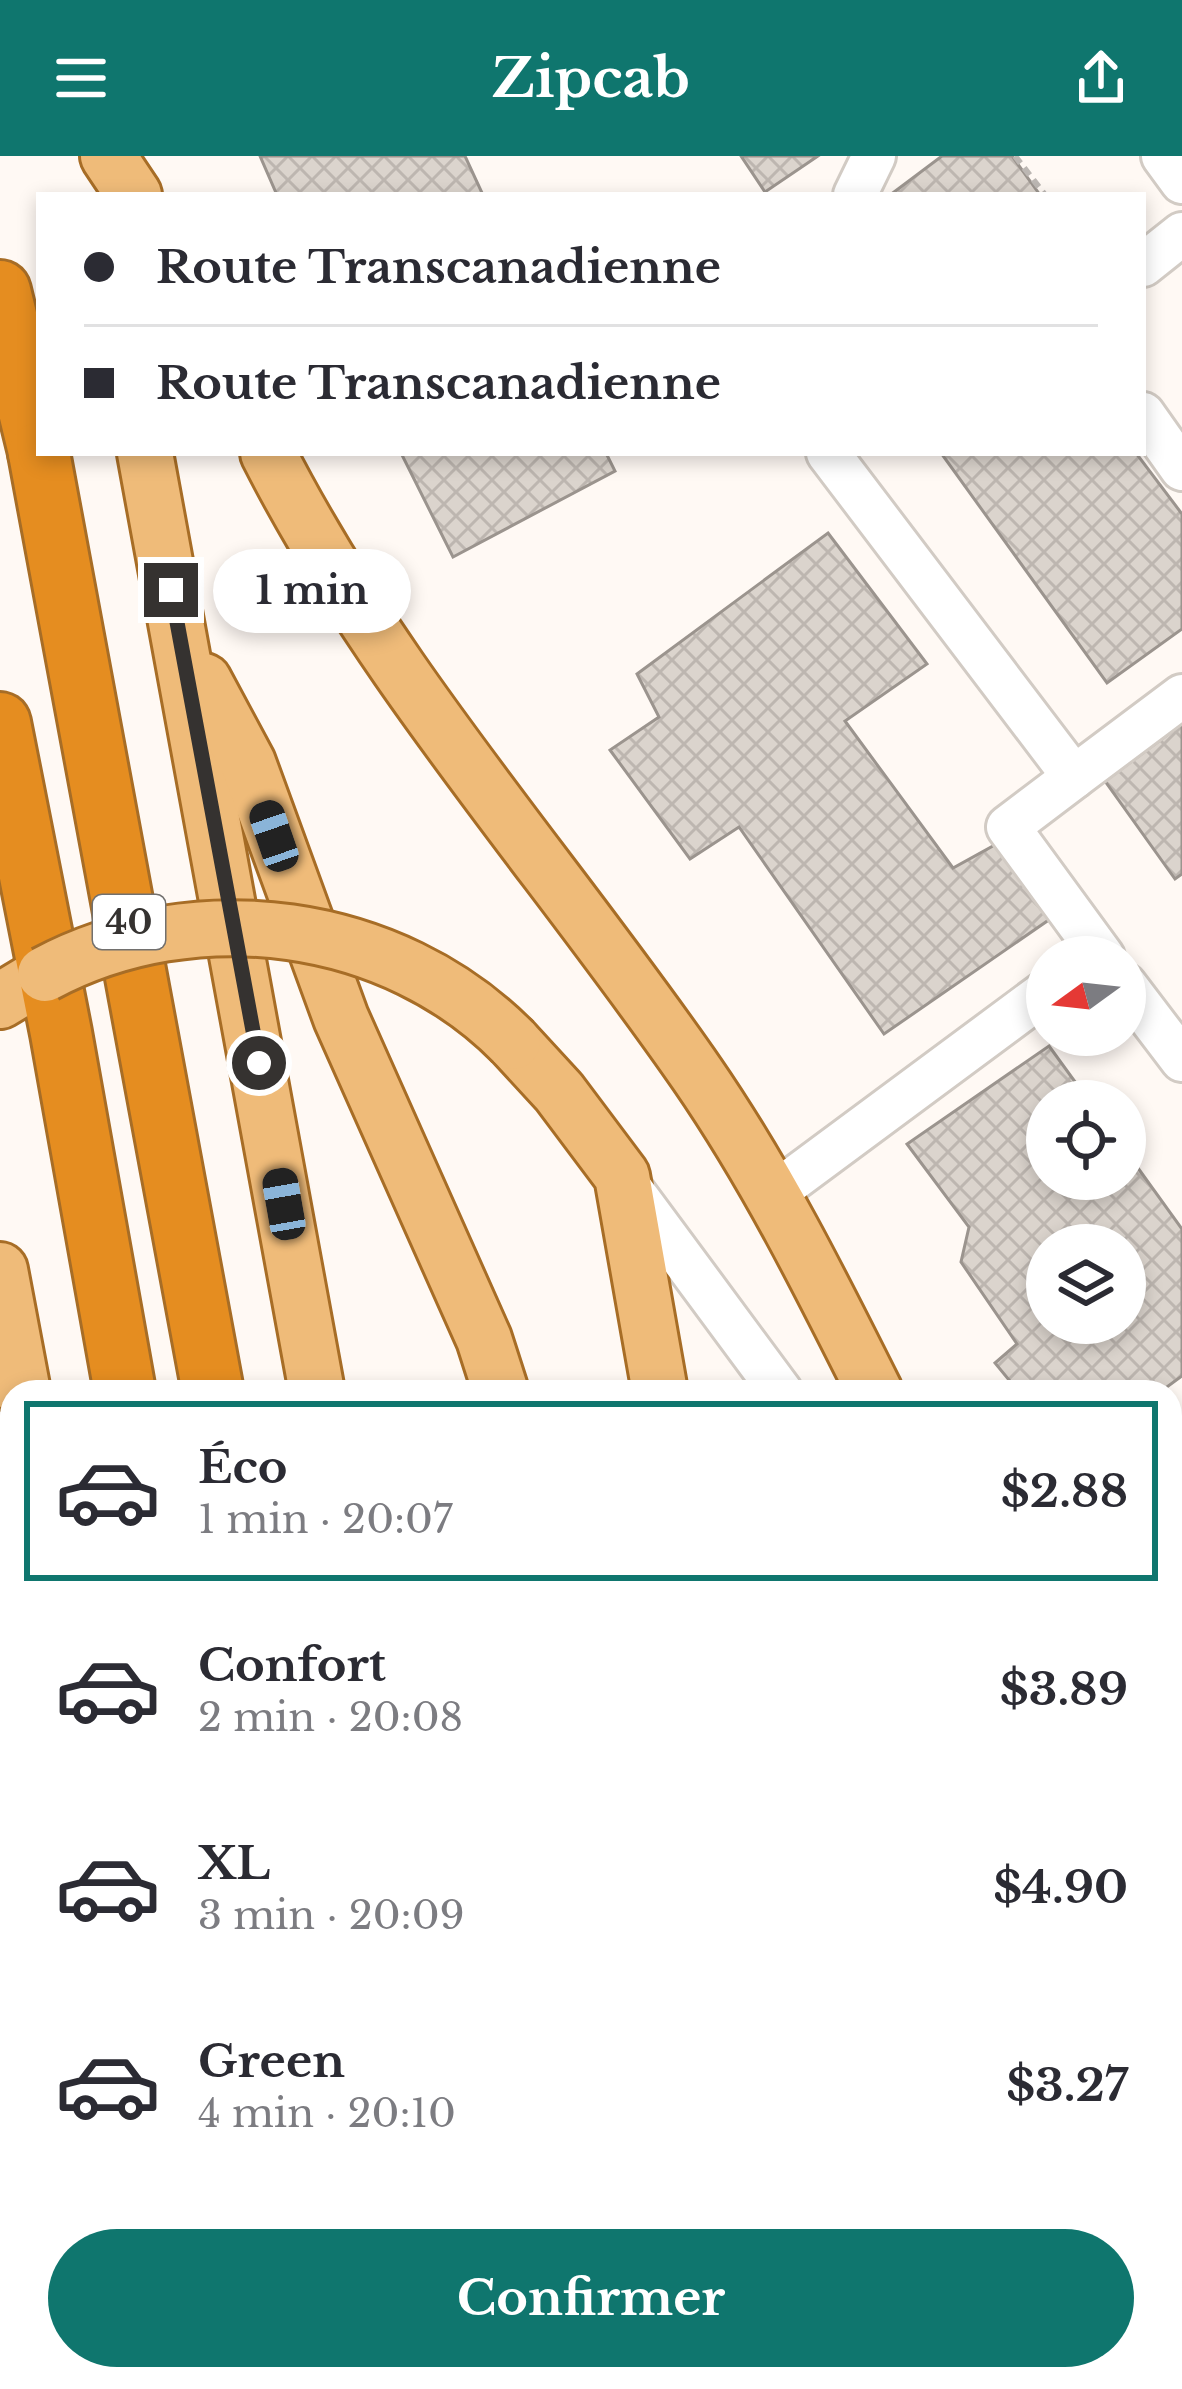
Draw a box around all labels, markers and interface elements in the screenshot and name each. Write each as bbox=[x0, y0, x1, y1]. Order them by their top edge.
icon: menu bbox=[48, 45, 114, 111]
text: Zipcab bbox=[492, 45, 690, 112]
icon: share bbox=[1068, 45, 1134, 111]
text: Route Transcanadienne bbox=[156, 239, 721, 295]
text: Route Transcanadienne bbox=[156, 355, 721, 411]
callout: 1 min bbox=[213, 548, 411, 632]
route end bbox=[144, 563, 198, 617]
text: 1 min bbox=[256, 566, 368, 615]
car bbox=[245, 796, 303, 876]
road number: 40 bbox=[93, 895, 165, 949]
north arrow bbox=[1026, 936, 1146, 1056]
map controls bbox=[1026, 936, 1146, 1344]
route start bbox=[232, 1036, 286, 1090]
button: locate bbox=[1026, 1080, 1146, 1200]
car bbox=[260, 1165, 308, 1243]
button: layers bbox=[1026, 1224, 1146, 1344]
icon: car bbox=[54, 1437, 162, 1545]
text: Éco bbox=[198, 1439, 287, 1495]
text: $2.88 bbox=[1001, 1463, 1128, 1519]
text: 1 min · 20:07 bbox=[198, 1495, 453, 1544]
icon: car bbox=[54, 1635, 162, 1743]
text: Confort bbox=[198, 1637, 386, 1693]
text: $3.89 bbox=[1000, 1661, 1128, 1717]
text: 2 min · 20:08 bbox=[198, 1693, 463, 1742]
icon: car bbox=[54, 1833, 162, 1941]
text: XL bbox=[198, 1835, 270, 1891]
text: $4.90 bbox=[993, 1859, 1128, 1915]
text: 3 min · 20:09 bbox=[198, 1891, 465, 1940]
icon: car bbox=[54, 2031, 162, 2139]
text: Green bbox=[198, 2033, 345, 2089]
text: $3.27 bbox=[1006, 2057, 1128, 2113]
text: 4 min · 20:10 bbox=[198, 2089, 456, 2138]
button: Confirmer bbox=[48, 2229, 1134, 2367]

